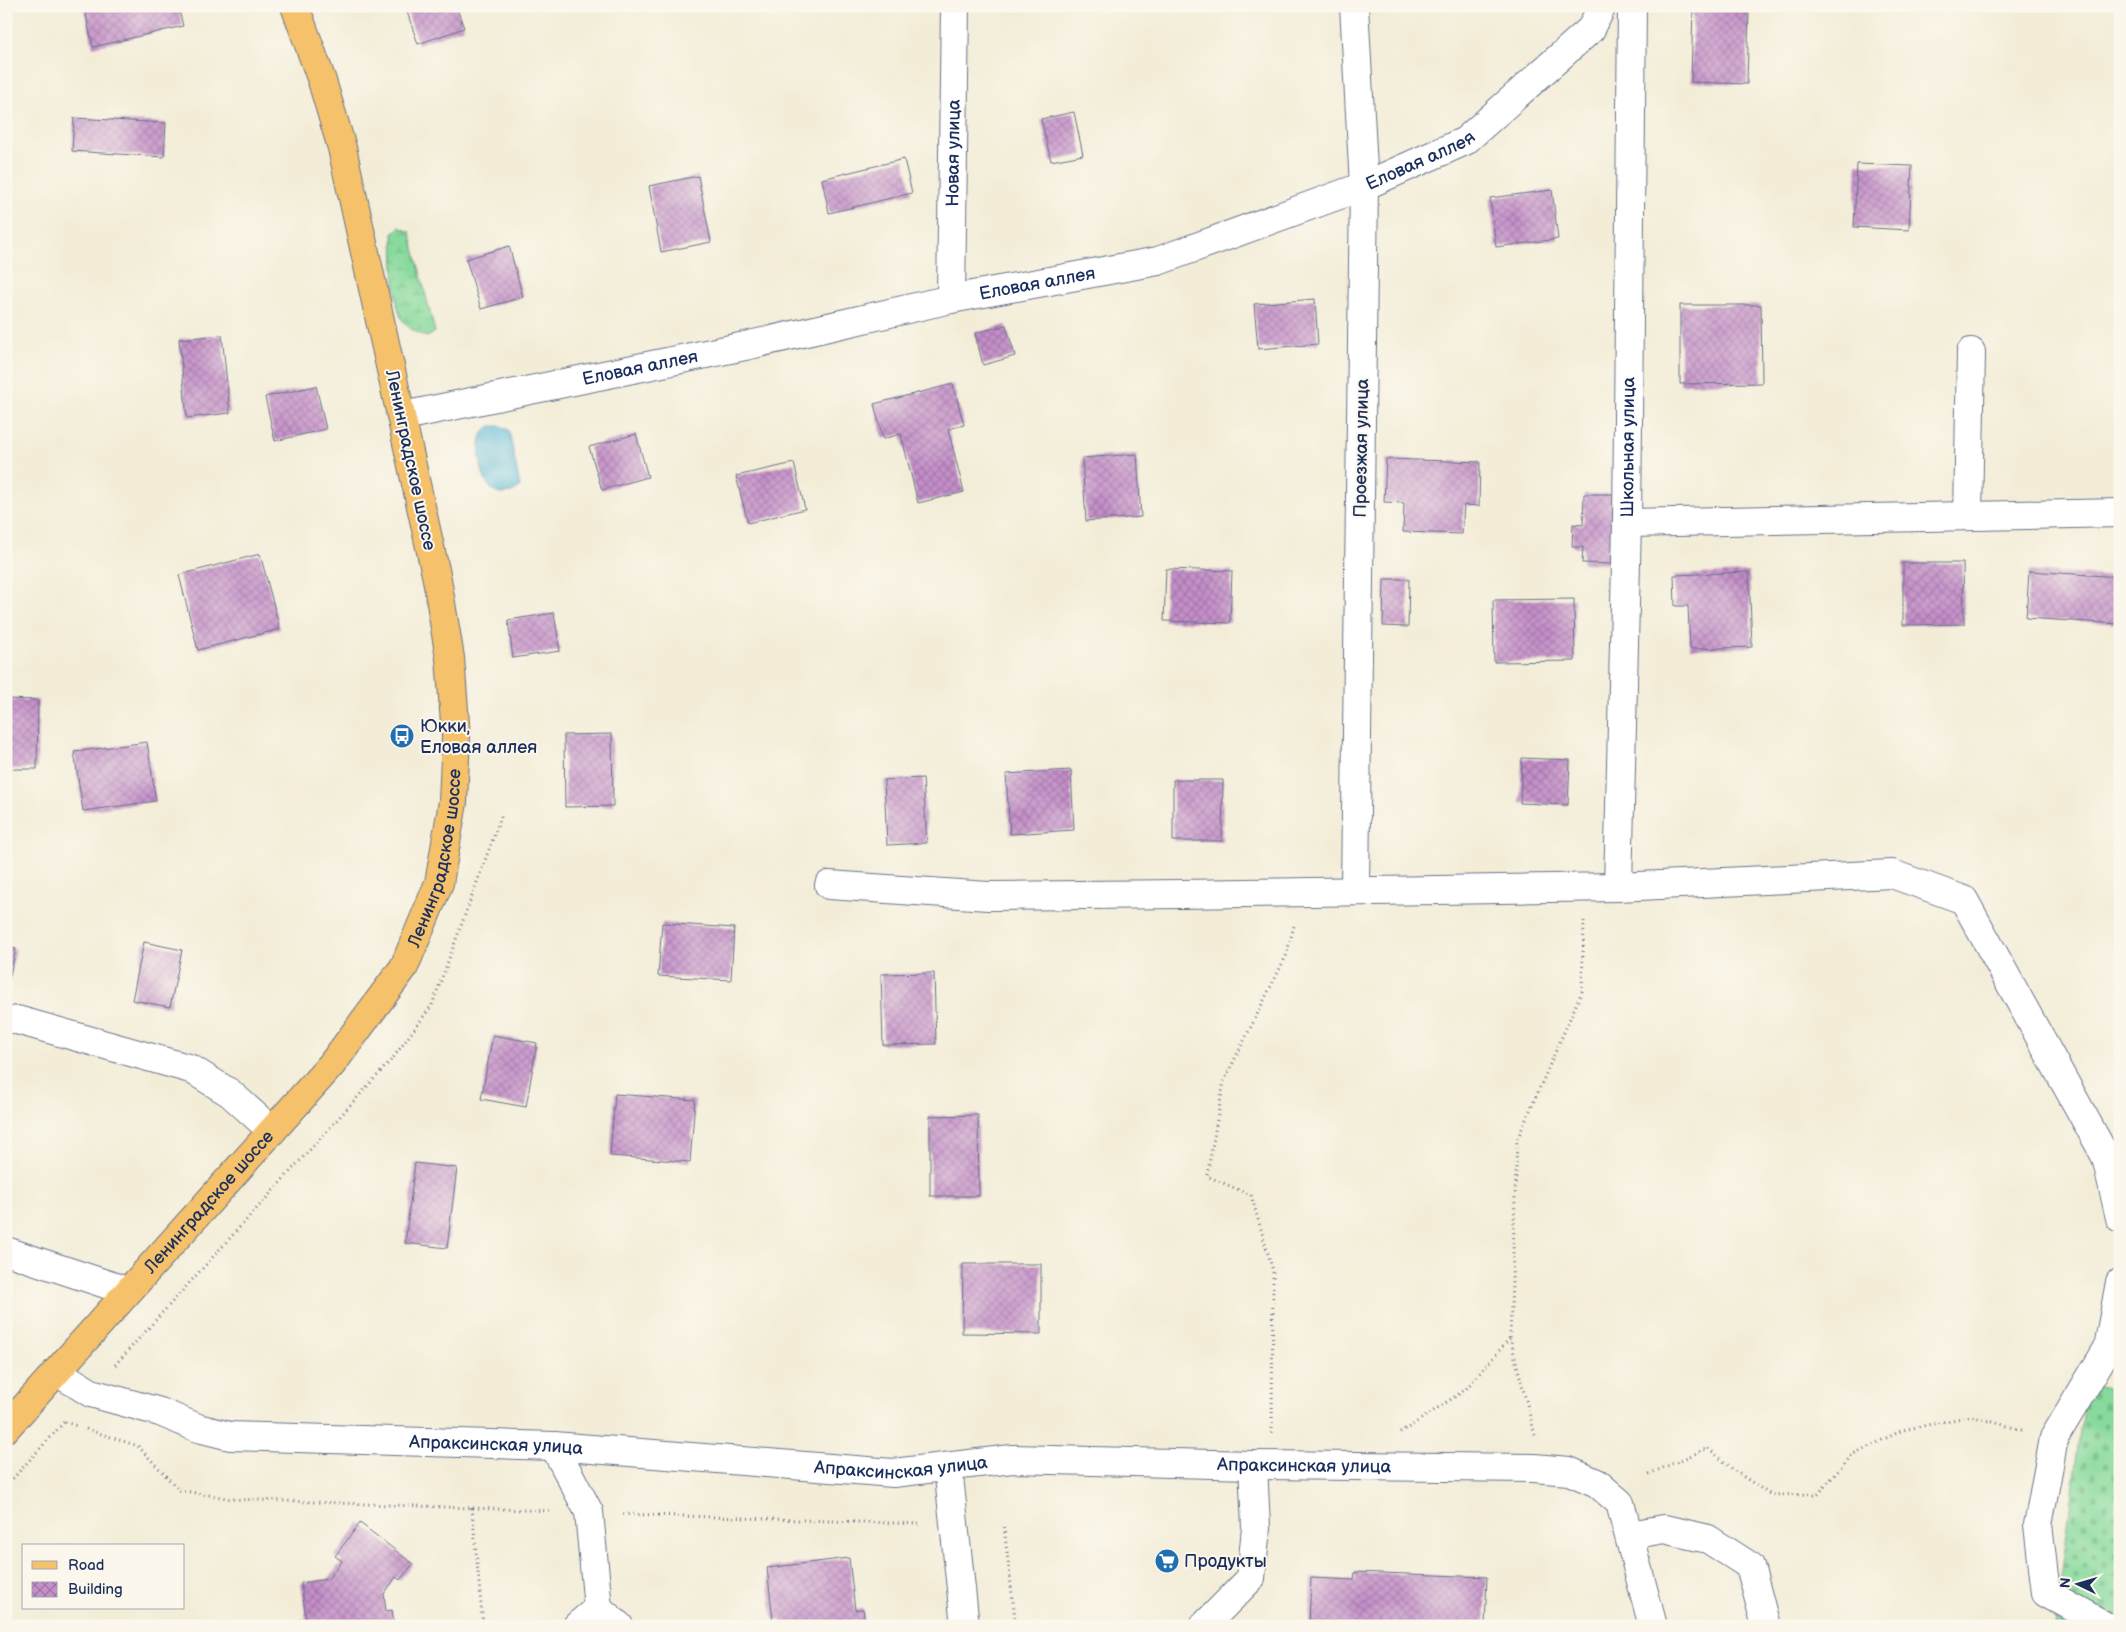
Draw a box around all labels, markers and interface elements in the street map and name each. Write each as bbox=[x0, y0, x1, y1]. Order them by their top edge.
street label: Новая улица bbox=[942, 99, 965, 207]
street label: Еловая аллея bbox=[1363, 127, 1480, 195]
street label: Еловая аллея bbox=[978, 263, 1097, 305]
street label: Еловая аллея bbox=[581, 346, 700, 390]
street label: Ленинградское шоссе bbox=[381, 367, 440, 552]
street label: Школьная улица bbox=[1617, 376, 1639, 518]
street label: Проезжая улица bbox=[1350, 378, 1373, 518]
place label: Юкки, Еловая аллея bbox=[420, 716, 537, 758]
bus stop icon: Юкки, Еловая аллея bbox=[389, 723, 415, 749]
street label: Ленинградское шоссе bbox=[403, 768, 466, 951]
street label: Ленинградское шоссе bbox=[139, 1126, 278, 1278]
street label: Апраксинская улица bbox=[408, 1432, 584, 1459]
street label: Апраксинская улица bbox=[812, 1452, 989, 1484]
street label: Апраксинская улица bbox=[1216, 1454, 1392, 1477]
legend bbox=[22, 1544, 185, 1610]
supermarket icon: Продукты bbox=[1154, 1548, 1180, 1574]
place label: Продукты bbox=[1184, 1551, 1267, 1572]
text: Road bbox=[68, 1556, 104, 1575]
north arrow bbox=[2054, 1560, 2104, 1610]
text: N bbox=[2057, 1577, 2074, 1589]
text: Building bbox=[68, 1580, 123, 1599]

